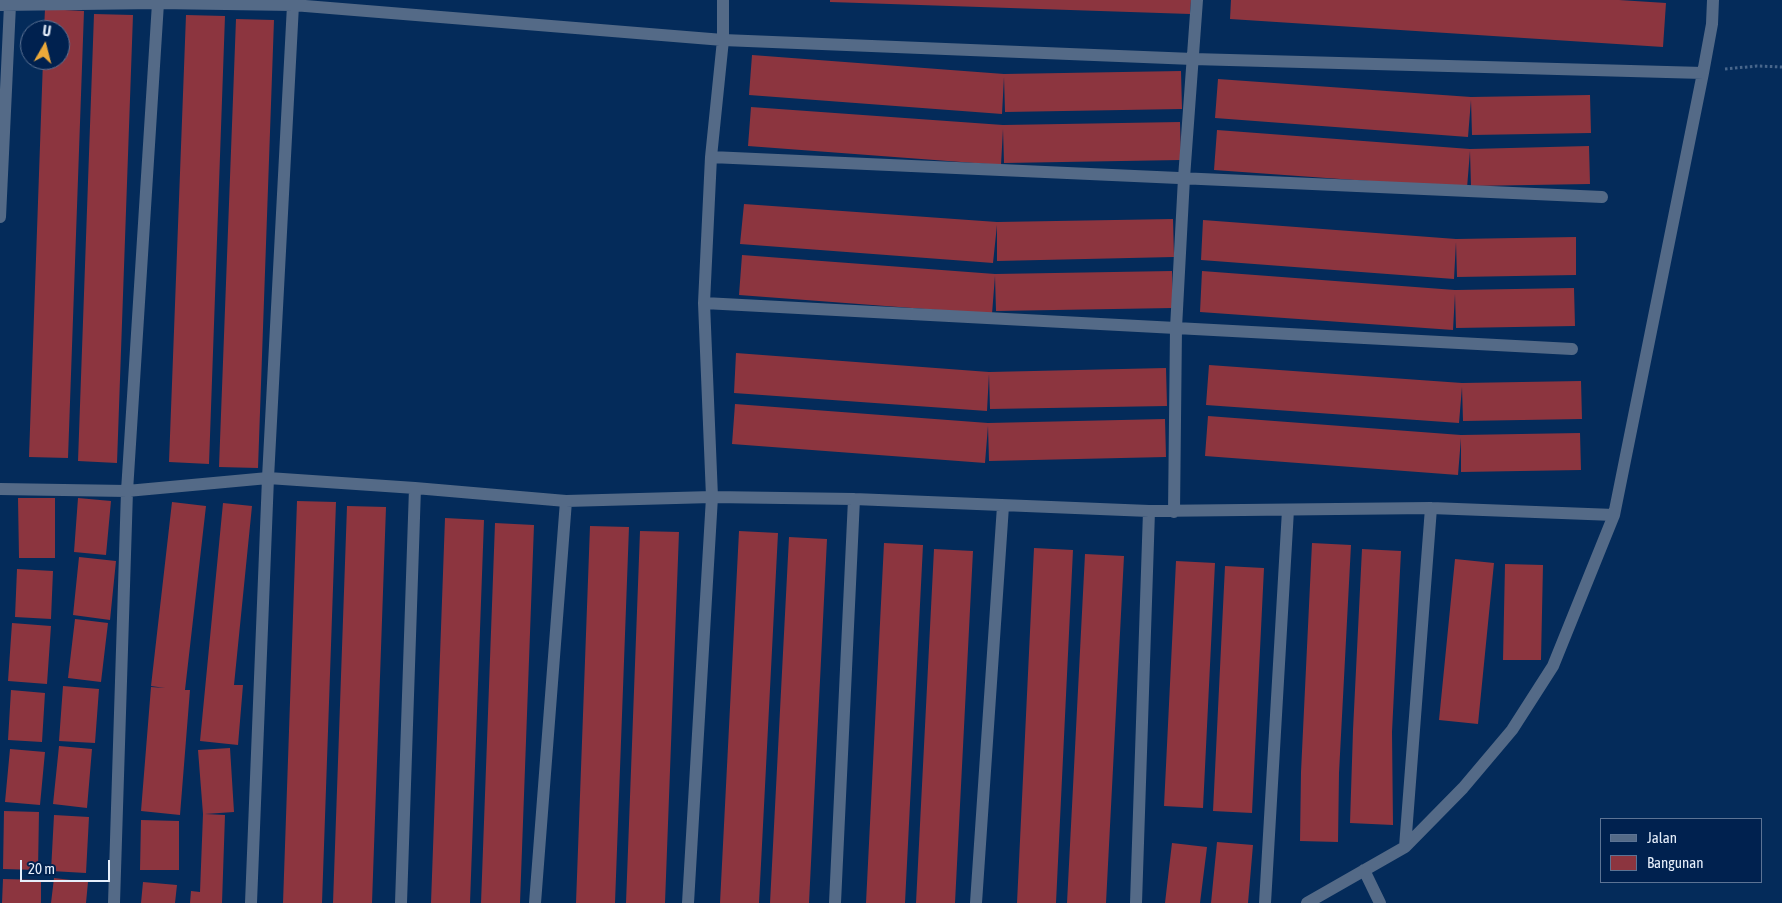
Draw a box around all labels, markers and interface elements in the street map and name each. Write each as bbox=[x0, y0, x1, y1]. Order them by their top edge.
north arrow bbox=[20, 20, 70, 70]
text: U bbox=[42, 23, 52, 40]
legend bbox=[1600, 818, 1762, 883]
text: Jalan bbox=[1647, 829, 1677, 846]
scale bar bbox=[22, 850, 112, 882]
text: Bangunan bbox=[1647, 854, 1704, 871]
text: 20 m bbox=[28, 860, 55, 877]

